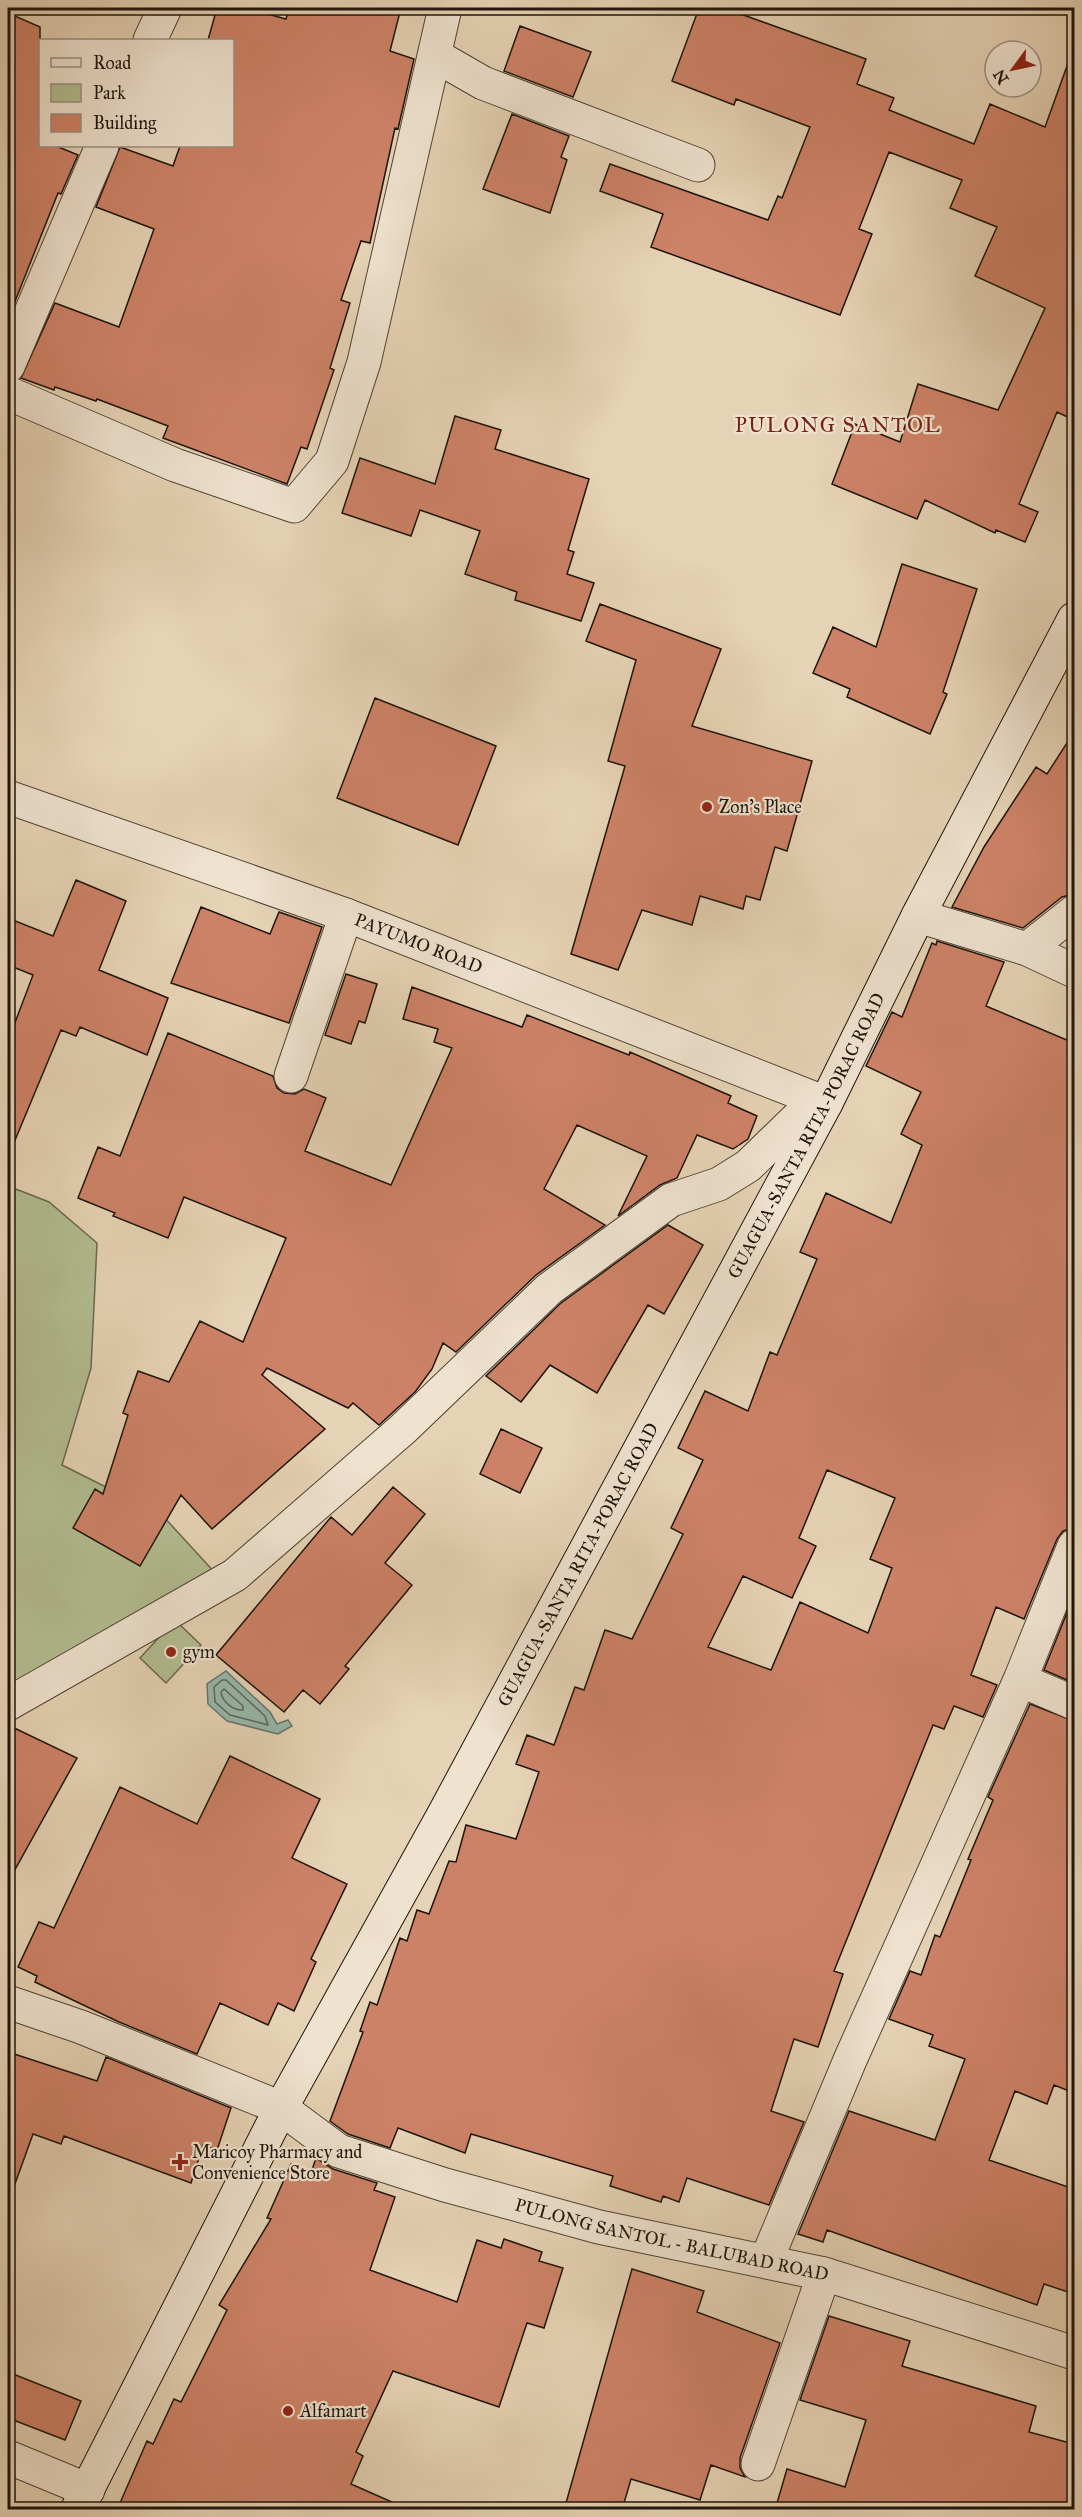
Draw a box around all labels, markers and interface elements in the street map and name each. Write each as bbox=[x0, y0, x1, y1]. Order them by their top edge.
legend bbox=[39, 39, 234, 147]
north arrow bbox=[983, 39, 1043, 99]
text: Road bbox=[93, 52, 131, 74]
text: N bbox=[989, 66, 1013, 88]
text: Park bbox=[93, 82, 126, 104]
text: Building bbox=[93, 112, 157, 135]
district label: PULONG SANTOL bbox=[735, 412, 941, 438]
place label: Zon's Place bbox=[719, 796, 802, 818]
marker: Zon's Place bbox=[700, 800, 714, 814]
street label: PAYUMO ROAD bbox=[352, 908, 486, 978]
street label: GUAGUA-SANTA RITA-PORAC ROAD bbox=[723, 989, 889, 1282]
street label: GUAGUA-SANTA RITA-PORAC ROAD bbox=[493, 1419, 663, 1710]
place label: gym bbox=[183, 1641, 215, 1664]
marker: gym bbox=[164, 1645, 178, 1659]
place label: Maricoy Pharmacy and Convenience Store bbox=[192, 2141, 362, 2184]
marker: Maricoy Pharmacy and Convenience Store bbox=[173, 2155, 187, 2169]
street label: PULONG SANTOL - BALUBAD ROAD bbox=[513, 2194, 831, 2286]
place label: Alfamart bbox=[299, 2400, 367, 2422]
marker: Alfamart bbox=[281, 2404, 295, 2418]

